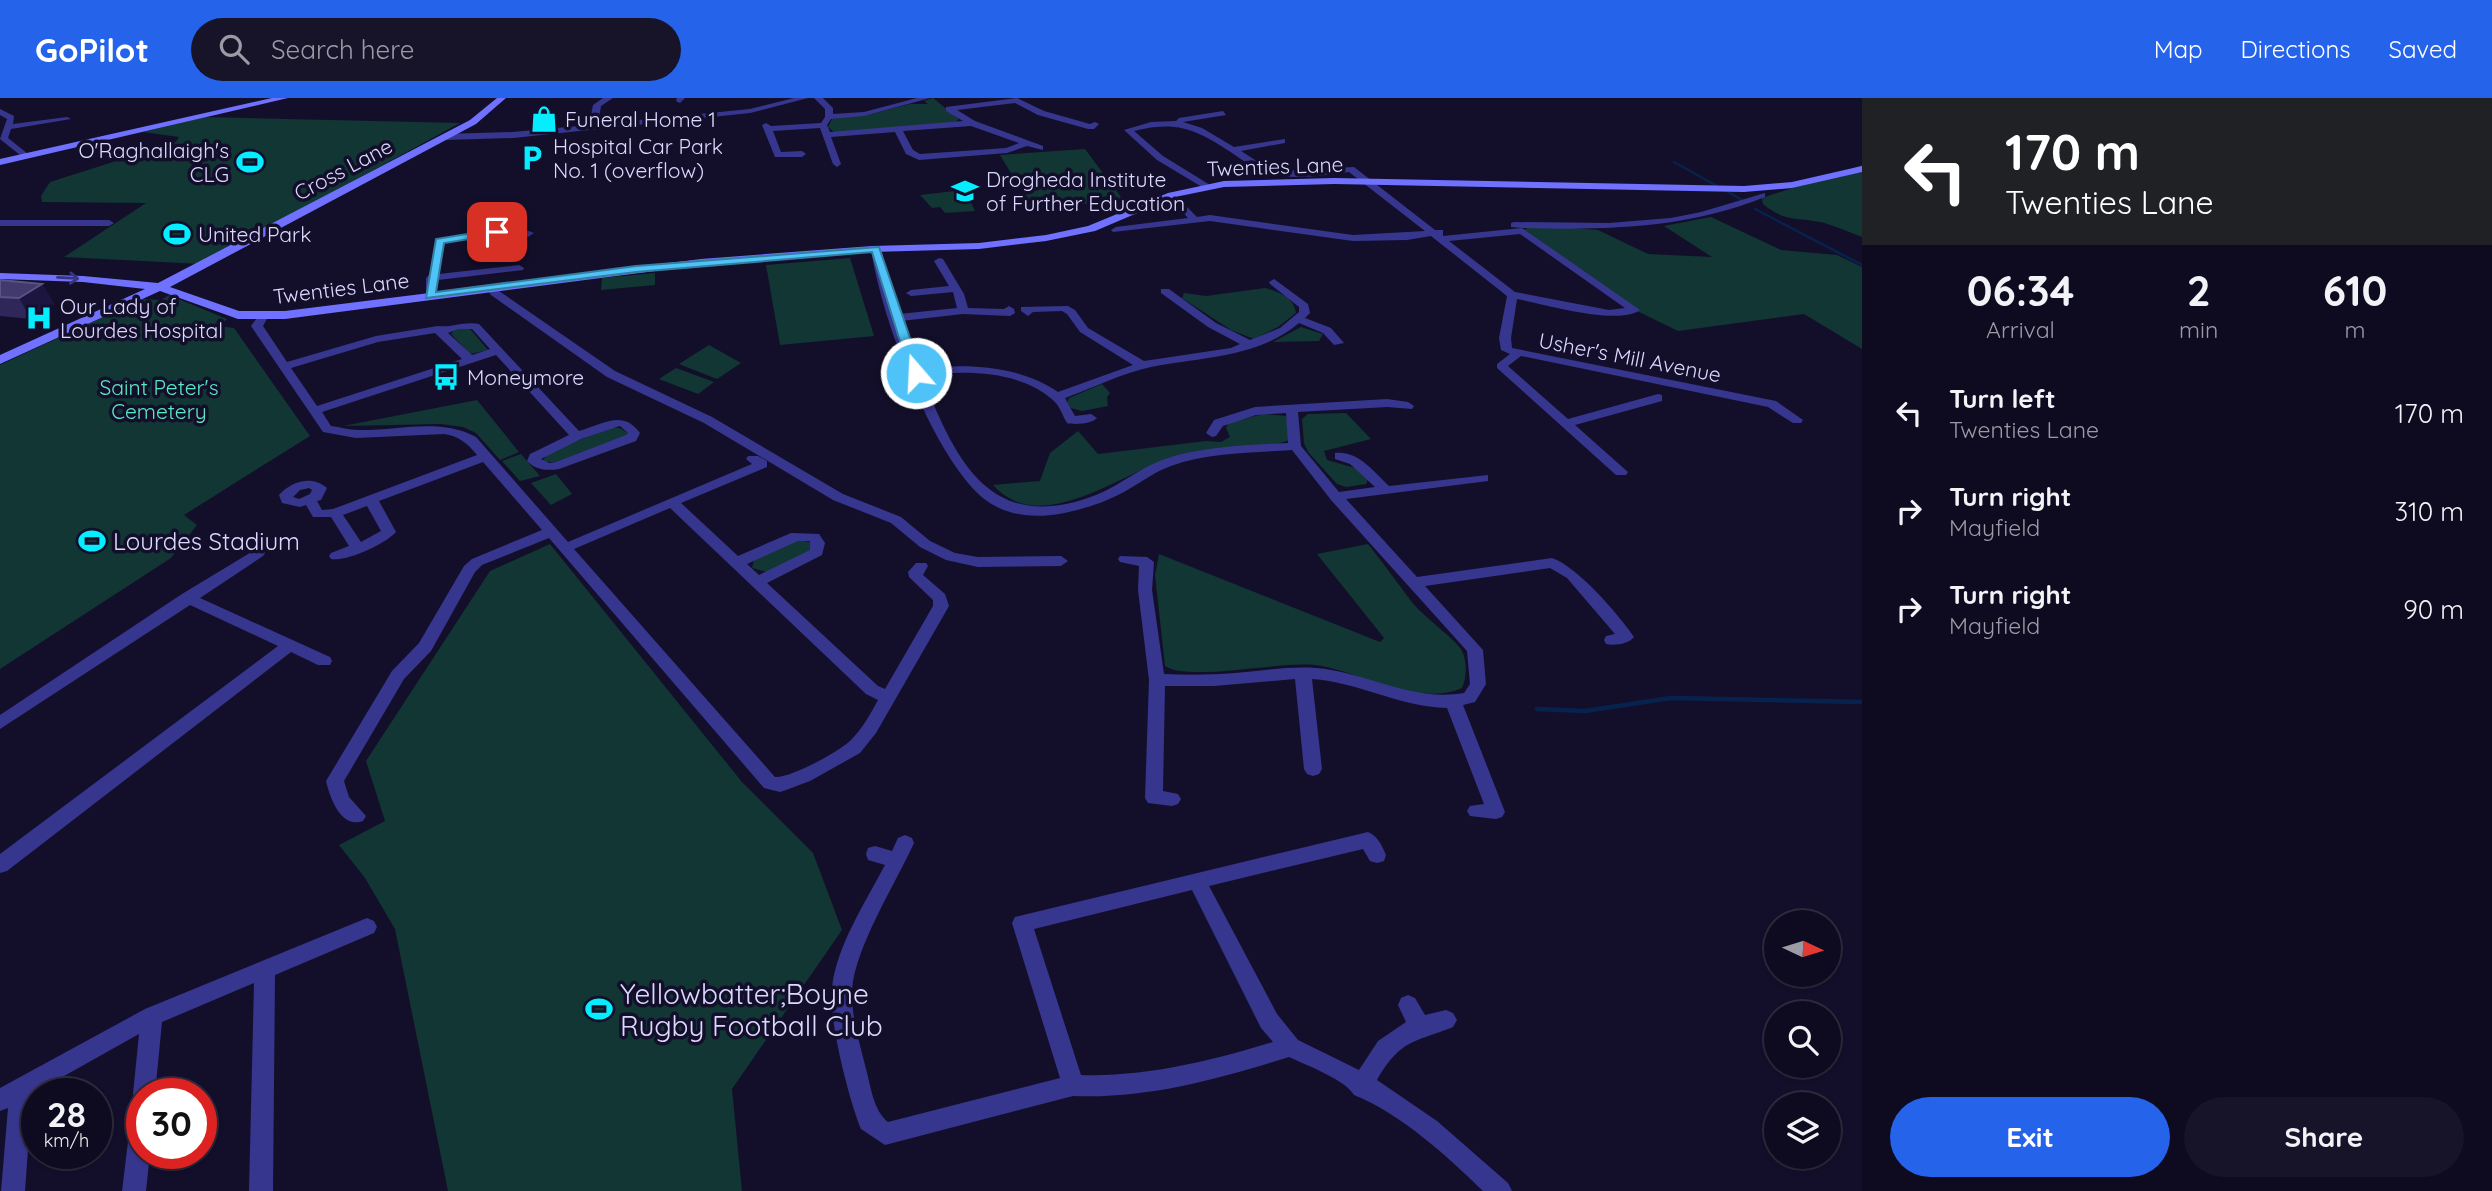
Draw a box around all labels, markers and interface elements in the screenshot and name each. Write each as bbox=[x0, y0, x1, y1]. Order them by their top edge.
search box bbox=[191, 18, 681, 81]
text: GoPilot bbox=[35, 29, 149, 70]
icon: search bbox=[215, 30, 253, 68]
text: Search here bbox=[271, 33, 414, 66]
text: Map bbox=[2154, 34, 2203, 64]
text: Directions bbox=[2241, 34, 2351, 64]
text: Saved bbox=[2389, 34, 2457, 64]
shop icon: Funeral Home 1 bbox=[529, 104, 559, 134]
place label: Funeral Home 1 bbox=[565, 106, 716, 132]
text: 170 m bbox=[2005, 121, 2140, 182]
icon: left bbox=[1890, 126, 1981, 217]
street label: Cross Lane bbox=[290, 132, 396, 206]
place label: Hospital Car Park No. 1 (overflow) bbox=[553, 133, 723, 183]
place label: O'Raghallaigh's CLG bbox=[78, 137, 229, 187]
parking icon: Hospital Car Park No. 1 (overflow) bbox=[517, 143, 547, 173]
sports icon: O'Raghallaigh's CLG bbox=[235, 147, 265, 177]
street label: Twenties Lane bbox=[1206, 151, 1344, 181]
place label: Drogheda Institute of Further Education bbox=[986, 166, 1185, 216]
school or university icon: Drogheda Institute of Further Education bbox=[950, 176, 980, 206]
text: Twenties Lane bbox=[2005, 182, 2214, 222]
pin bbox=[467, 202, 527, 262]
icon: arrive bbox=[478, 213, 516, 251]
sports icon: United Park bbox=[162, 219, 192, 249]
place label: United Park bbox=[198, 221, 311, 247]
text: 06:34 bbox=[1967, 264, 2074, 317]
text: 2 bbox=[2187, 264, 2211, 317]
text: 610 bbox=[2323, 264, 2387, 317]
street label: Twenties Lane bbox=[271, 267, 411, 309]
one-way arrow bbox=[56, 272, 79, 285]
place label: Our Lady of Lourdes Hospital bbox=[60, 293, 223, 343]
hospital icon: Our Lady of Lourdes Hospital bbox=[24, 303, 54, 333]
text: Arrival bbox=[1986, 315, 2055, 344]
text: min bbox=[2179, 315, 2218, 344]
text: m bbox=[2345, 315, 2366, 344]
street label: Usher's Mill Avenue bbox=[1537, 327, 1723, 387]
position arrow bbox=[879, 336, 953, 410]
bus stop icon: Moneymore bbox=[431, 362, 461, 392]
place label: Moneymore bbox=[467, 364, 584, 390]
park label: Saint Peter's Cemetery bbox=[99, 374, 219, 424]
text: Turn left bbox=[1949, 382, 2056, 415]
icon: left bbox=[1890, 394, 1928, 432]
text: 170 m bbox=[2395, 397, 2464, 430]
text: Twenties Lane bbox=[1949, 415, 2099, 444]
text: Turn right bbox=[1949, 480, 2071, 513]
icon: right bbox=[1890, 492, 1928, 530]
text: 310 m bbox=[2394, 495, 2464, 528]
text: Mayfield bbox=[1949, 513, 2040, 542]
sports icon: Lourdes Stadium bbox=[77, 526, 107, 556]
place label: Lourdes Stadium bbox=[113, 526, 300, 556]
text: Turn right bbox=[1949, 578, 2071, 611]
icon: right bbox=[1890, 590, 1928, 628]
text: 90 m bbox=[2403, 593, 2464, 626]
text: Mayfield bbox=[1949, 611, 2040, 640]
north arrow bbox=[1764, 910, 1841, 987]
map controls bbox=[1764, 910, 1841, 1169]
place label: Yellowbatter;Boyne Rugby Football Club bbox=[620, 976, 883, 1043]
sports icon: Yellowbatter;Boyne Rugby Football Club bbox=[584, 994, 614, 1024]
button: search bbox=[1764, 1001, 1841, 1078]
speed limit sign: 30 bbox=[126, 1078, 217, 1169]
text: 28 bbox=[47, 1092, 86, 1136]
button: layers bbox=[1764, 1092, 1841, 1169]
button: Exit bbox=[1890, 1097, 2170, 1177]
button: Share bbox=[2184, 1097, 2464, 1177]
text: km/h bbox=[44, 1129, 89, 1152]

